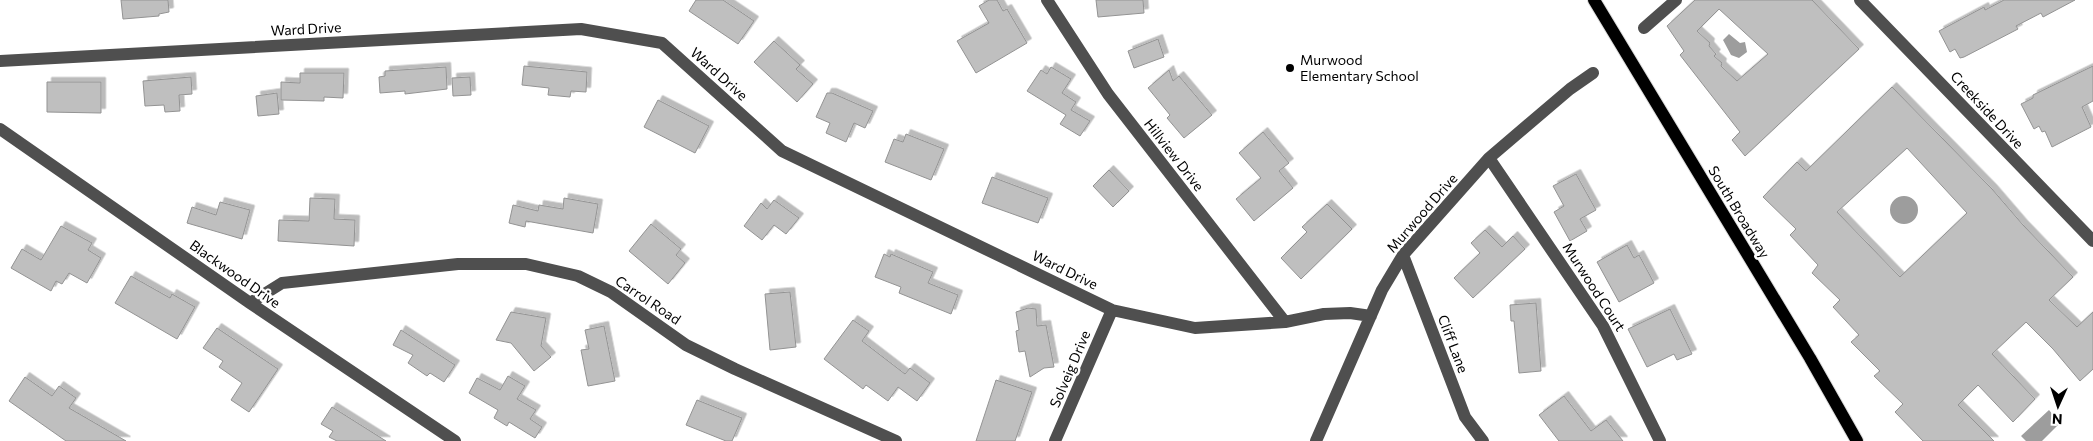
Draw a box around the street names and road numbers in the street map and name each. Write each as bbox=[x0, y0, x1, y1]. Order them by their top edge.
street label: Ward Drive bbox=[270, 18, 342, 39]
street label: Ward Drive bbox=[687, 44, 751, 104]
street label: Creekside Drive bbox=[1947, 68, 2027, 152]
street label: Hillview Drive bbox=[1141, 115, 1208, 194]
street label: South Broadway bbox=[1705, 163, 1774, 261]
street label: Murwood Drive bbox=[1383, 170, 1461, 256]
street label: Blackwood Drive bbox=[187, 236, 284, 311]
street label: Murwood Court bbox=[1559, 239, 1630, 334]
street label: Ward Drive bbox=[1030, 246, 1101, 293]
street label: Carrol Road bbox=[612, 272, 684, 328]
street label: Cliff Lane bbox=[1435, 312, 1472, 375]
street label: Solveig Drive bbox=[1046, 328, 1093, 410]

